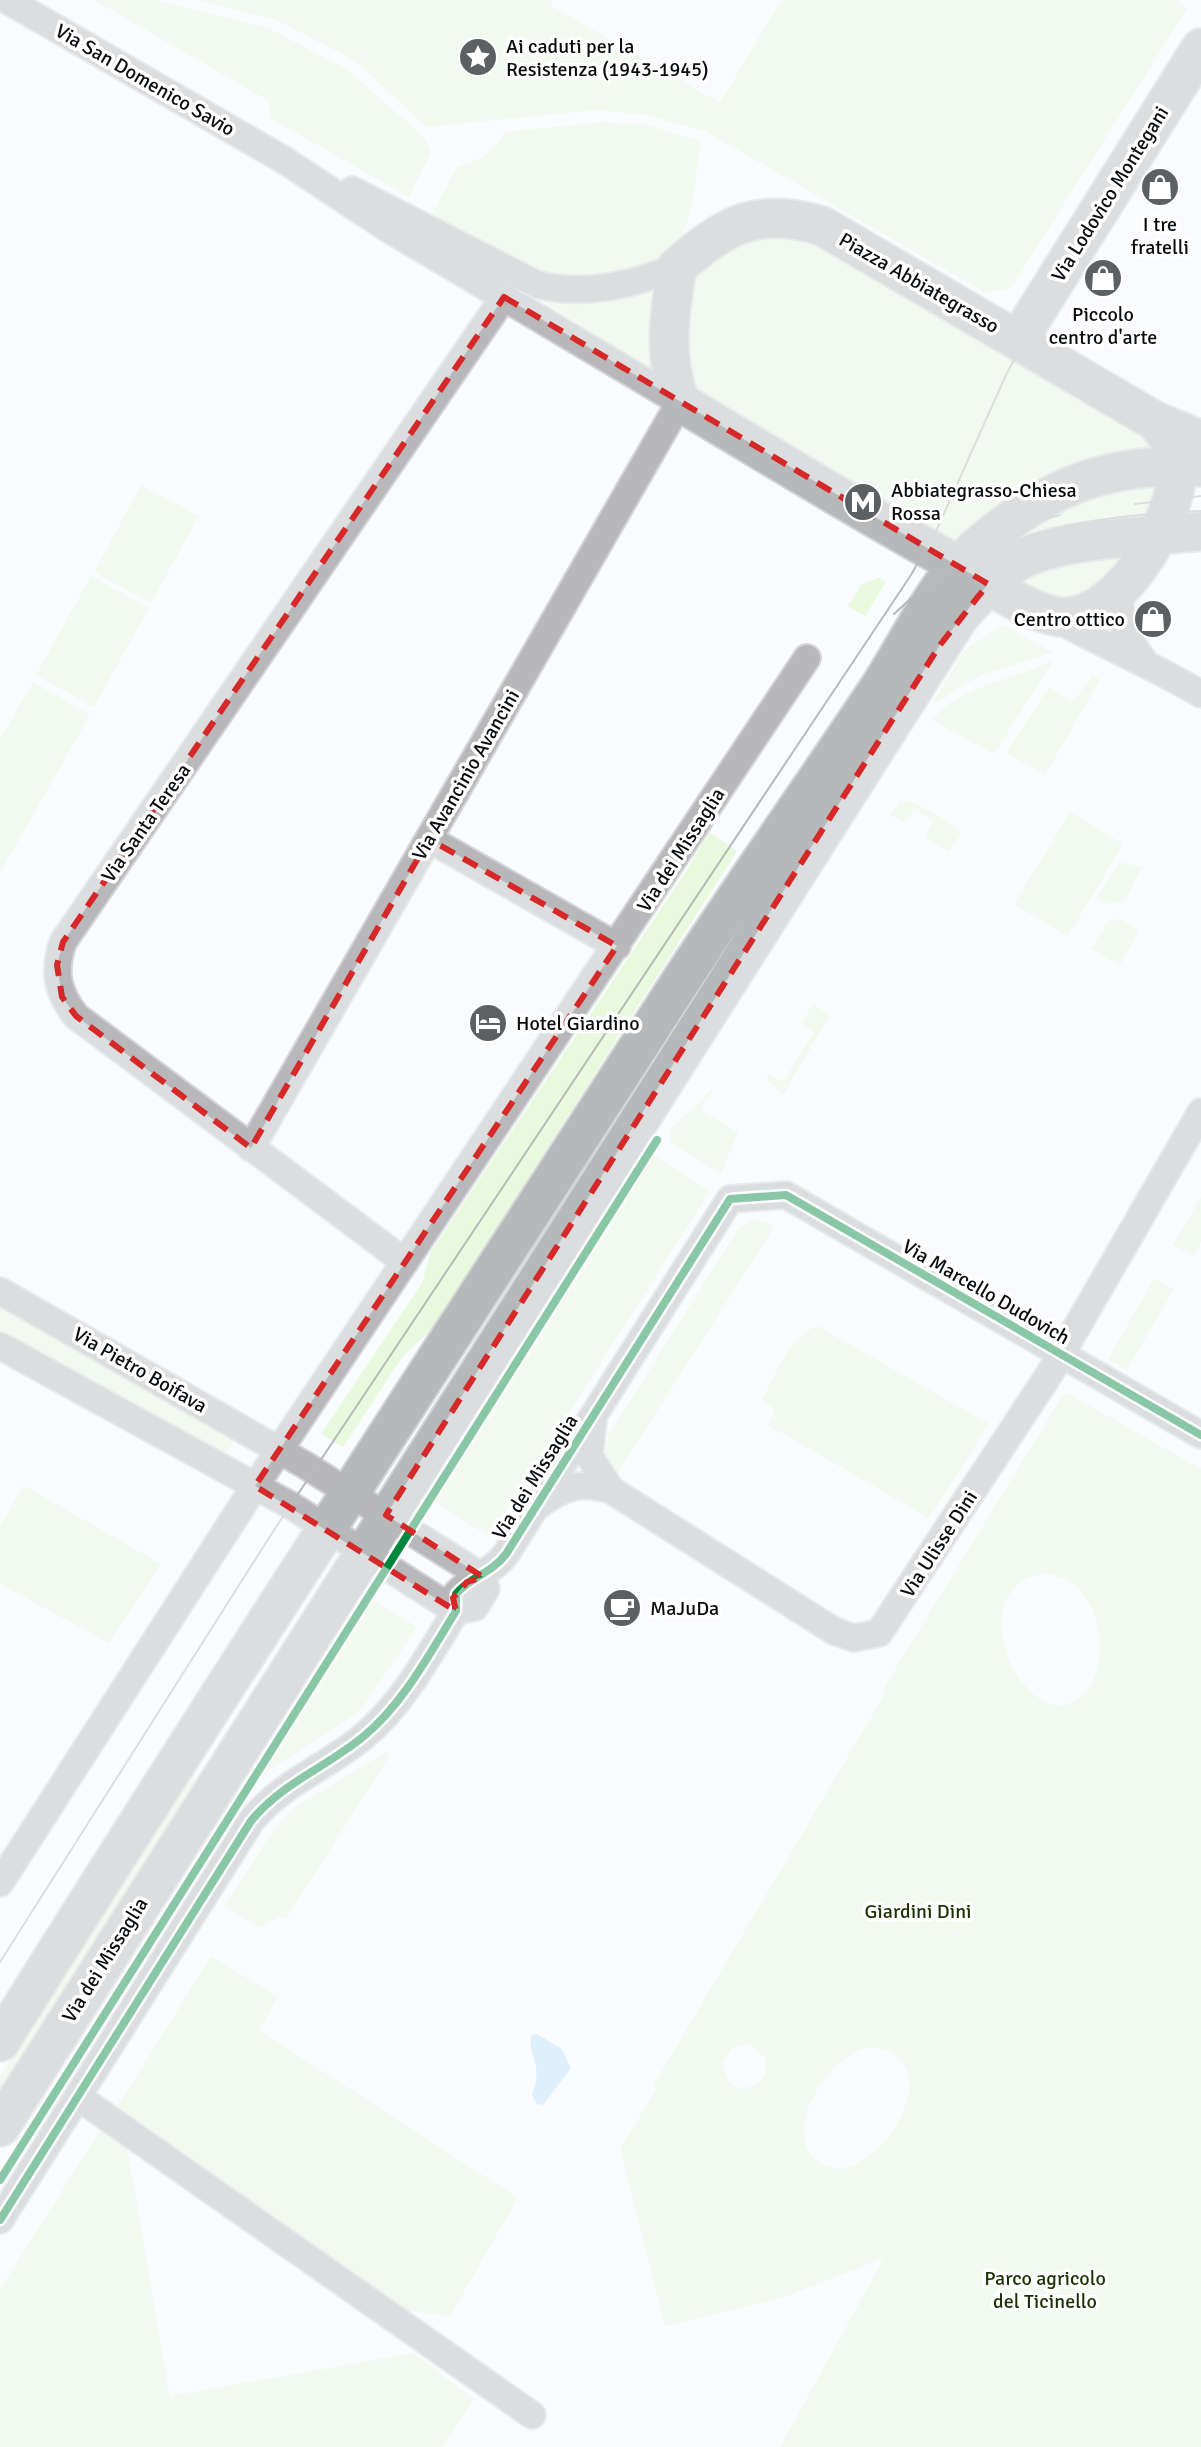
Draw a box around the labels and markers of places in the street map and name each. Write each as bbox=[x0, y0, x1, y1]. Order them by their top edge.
place label: Ai caduti per la Resistenza (1943-1945) bbox=[506, 34, 709, 82]
place icon: Ai caduti per la Resistenza (1943-1945) bbox=[457, 36, 499, 78]
shop icon: I tre fratelli bbox=[1139, 166, 1181, 208]
place label: I tre fratelli bbox=[1131, 212, 1189, 260]
shop icon: Piccolo centro d'arte bbox=[1082, 257, 1124, 299]
place label: Piccolo centro d'arte bbox=[1049, 302, 1157, 350]
place label: Abbiategrasso-Chiesa Rossa bbox=[891, 478, 1077, 526]
metro station icon: Abbiategrasso-Chiesa Rossa bbox=[842, 481, 884, 523]
shop icon: Centro ottico bbox=[1132, 598, 1174, 640]
place label: Centro ottico bbox=[1014, 607, 1125, 632]
hotel icon: Hotel Giardino bbox=[467, 1002, 509, 1044]
place label: Hotel Giardino bbox=[516, 1011, 640, 1036]
cafe icon: MaJuDa bbox=[601, 1587, 643, 1629]
place label: MaJuDa bbox=[650, 1596, 719, 1621]

